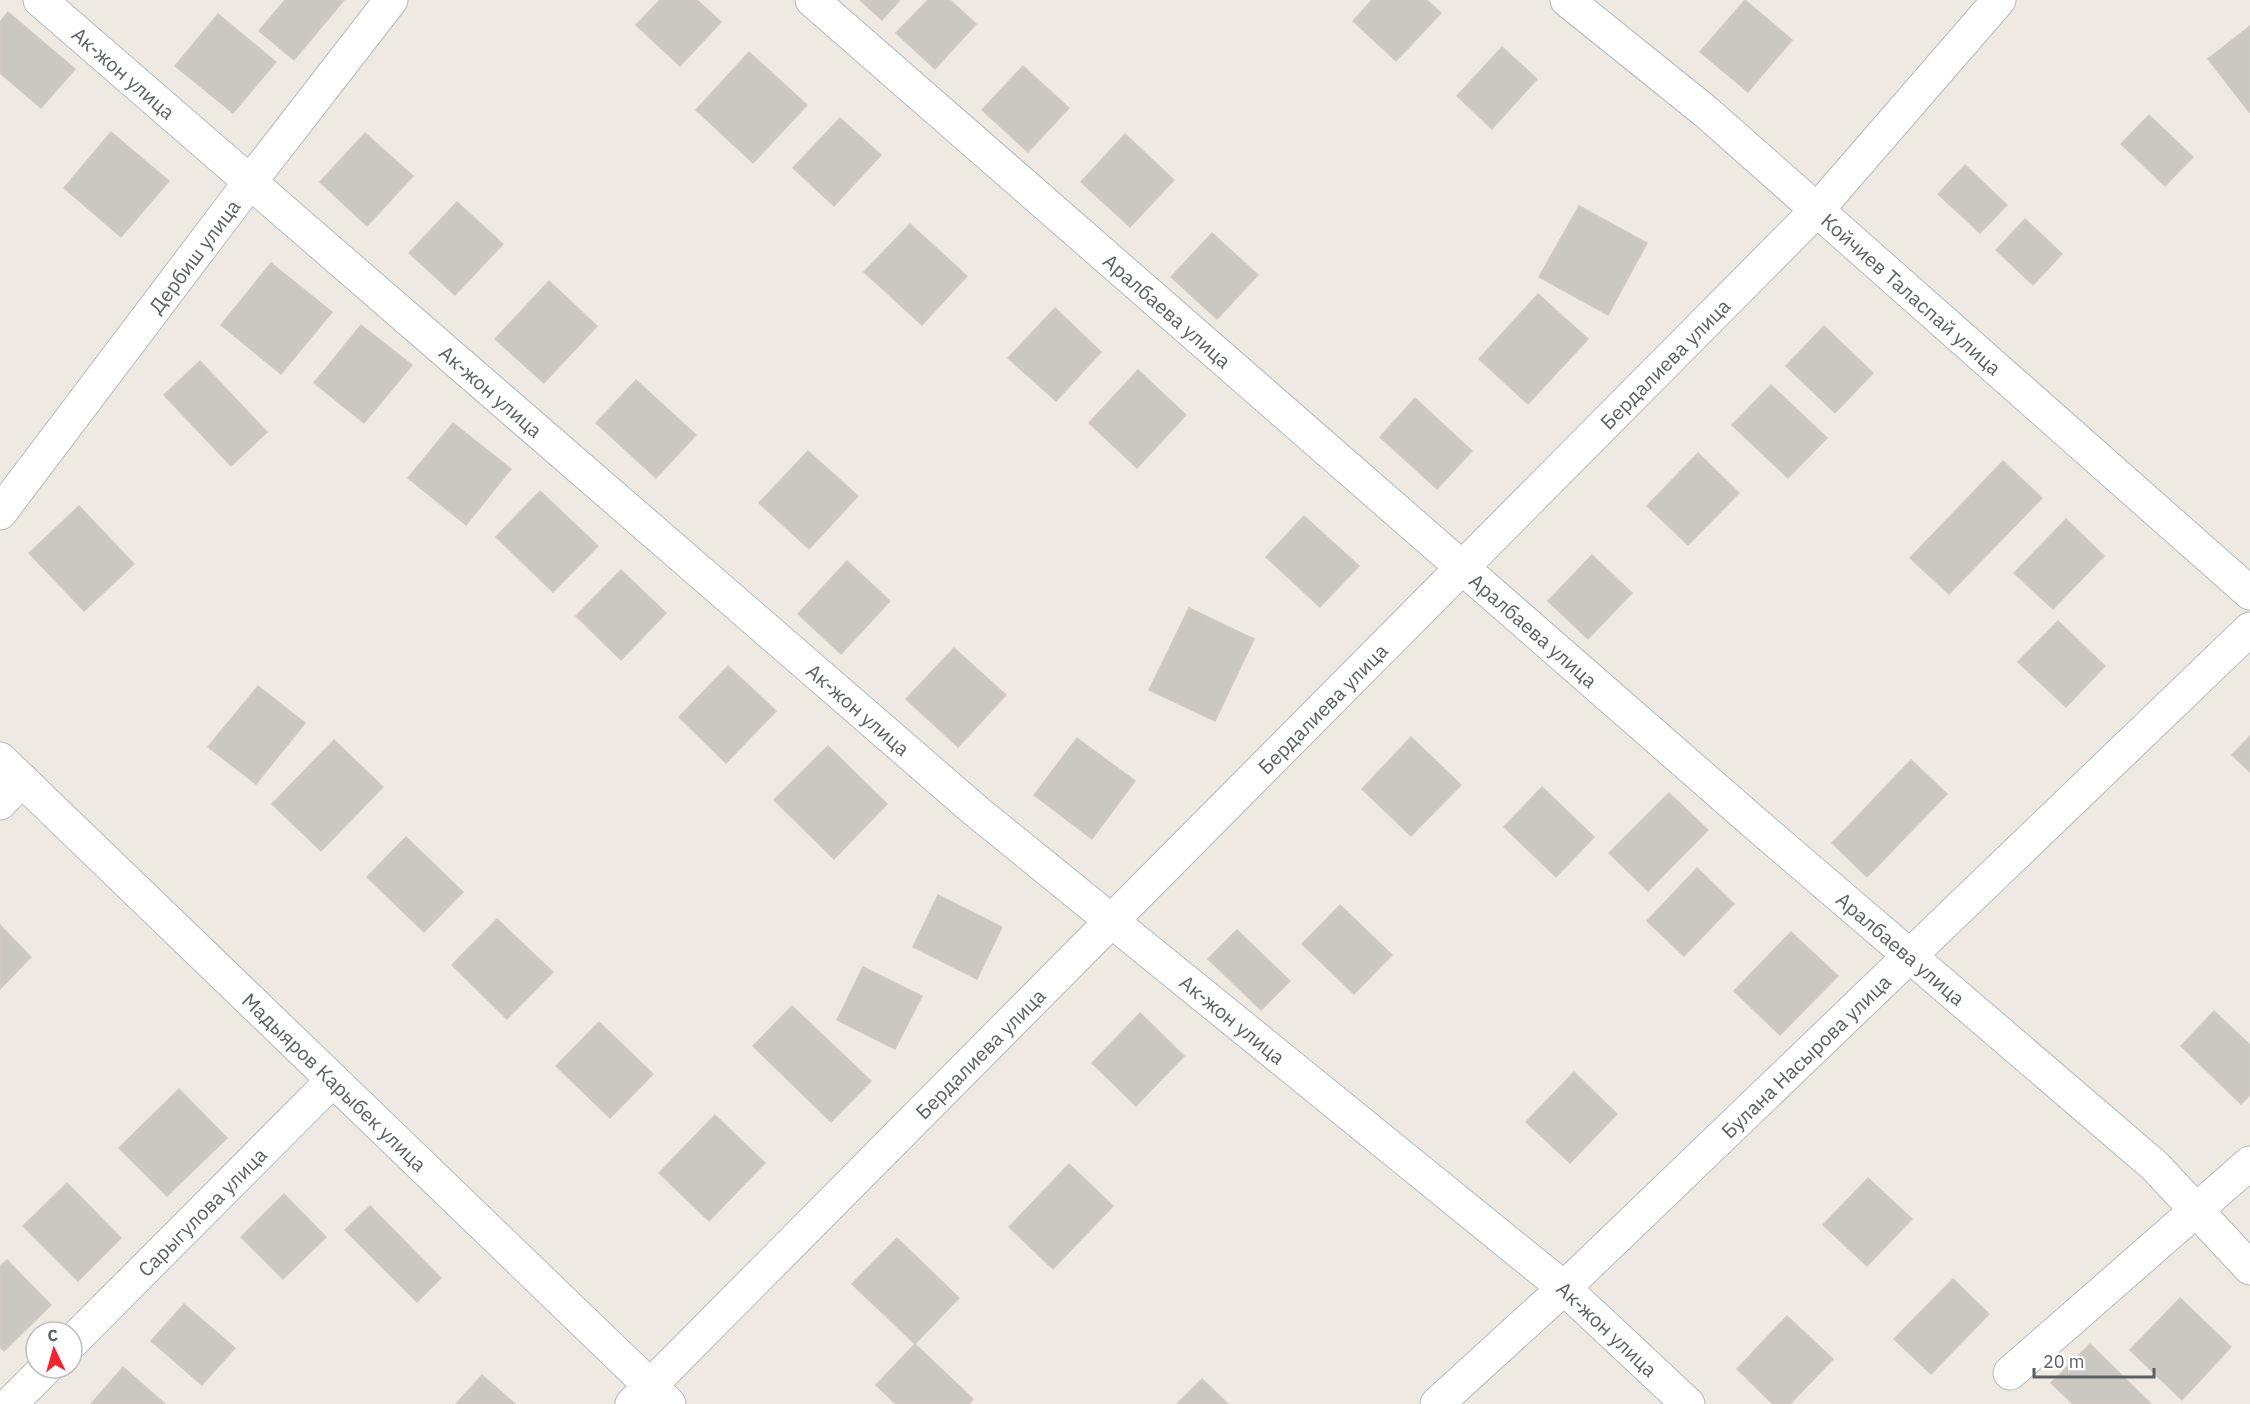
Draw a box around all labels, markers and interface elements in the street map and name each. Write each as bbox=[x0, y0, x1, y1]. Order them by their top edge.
street label: Ак-жон улица bbox=[67, 20, 181, 125]
street label: Дербиш улица bbox=[142, 193, 246, 319]
street label: Койчиев Таласпай улица bbox=[1816, 207, 2008, 381]
street label: Аралбаева улица bbox=[1098, 247, 1238, 374]
street label: Бердалиева улица bbox=[1594, 292, 1736, 435]
street label: Ак-жон улица bbox=[434, 339, 549, 443]
street label: Аралбаева улица bbox=[1464, 567, 1604, 694]
street label: Бердалиева улица bbox=[1251, 637, 1393, 780]
street label: Ак-жон улица bbox=[801, 657, 916, 762]
street label: Аралбаева улица bbox=[1831, 886, 1971, 1011]
street label: Ак-жон улица bbox=[1174, 968, 1291, 1070]
street label: Булана Насырова улица bbox=[1715, 968, 1896, 1144]
street label: Бердалиева улица bbox=[909, 982, 1051, 1125]
street label: Мадыяров Карыбек улица bbox=[237, 986, 433, 1177]
street label: Сарыгулова улица bbox=[132, 1141, 272, 1282]
street label: Ак-жон улица bbox=[1551, 1275, 1664, 1382]
north arrow bbox=[24, 1320, 84, 1380]
text: С bbox=[47, 1325, 59, 1345]
scale bar bbox=[2034, 1341, 2154, 1379]
text: 20 m bbox=[2043, 1350, 2085, 1373]

